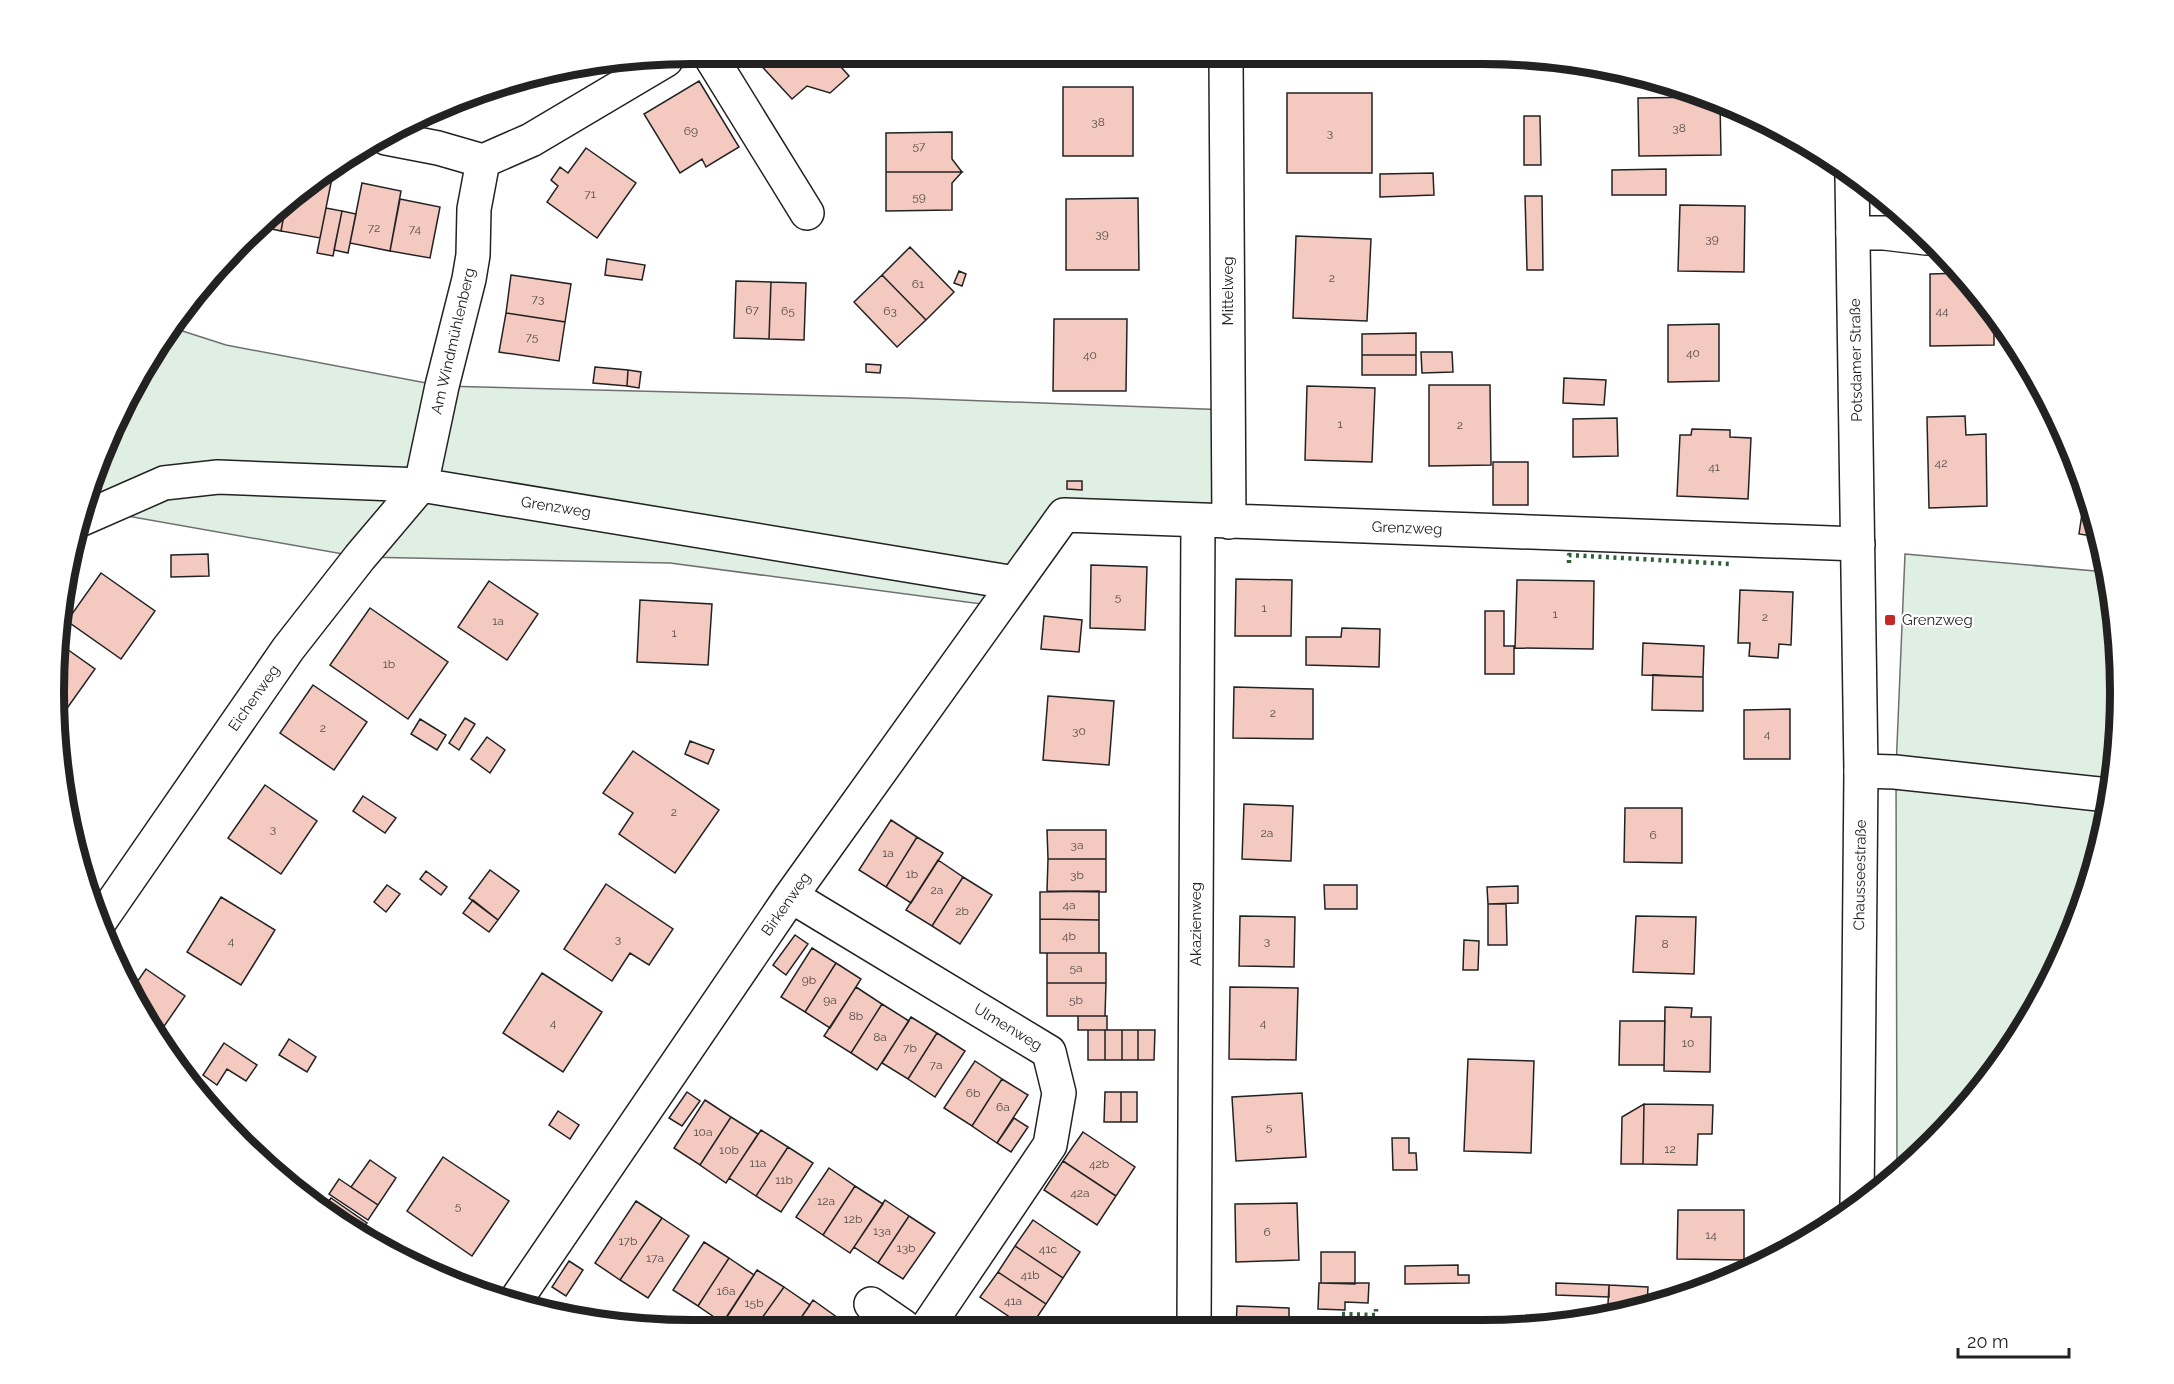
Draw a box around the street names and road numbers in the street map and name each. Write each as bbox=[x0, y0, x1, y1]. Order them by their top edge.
street label: Mittelweg bbox=[1219, 257, 1237, 325]
street label: Am Windmühlenberg bbox=[427, 266, 479, 416]
street label: Potsdamer Straße bbox=[1846, 298, 1866, 422]
street label: Grenzweg bbox=[520, 493, 592, 521]
street label: Grenzweg bbox=[1371, 518, 1443, 538]
street label: Eichenweg bbox=[225, 661, 283, 735]
street label: Chausseestraße bbox=[1850, 819, 1870, 931]
street label: Birkenweg bbox=[758, 869, 814, 939]
street label: Akazienweg bbox=[1187, 882, 1205, 966]
street label: Ulmenweg bbox=[971, 1000, 1045, 1054]

